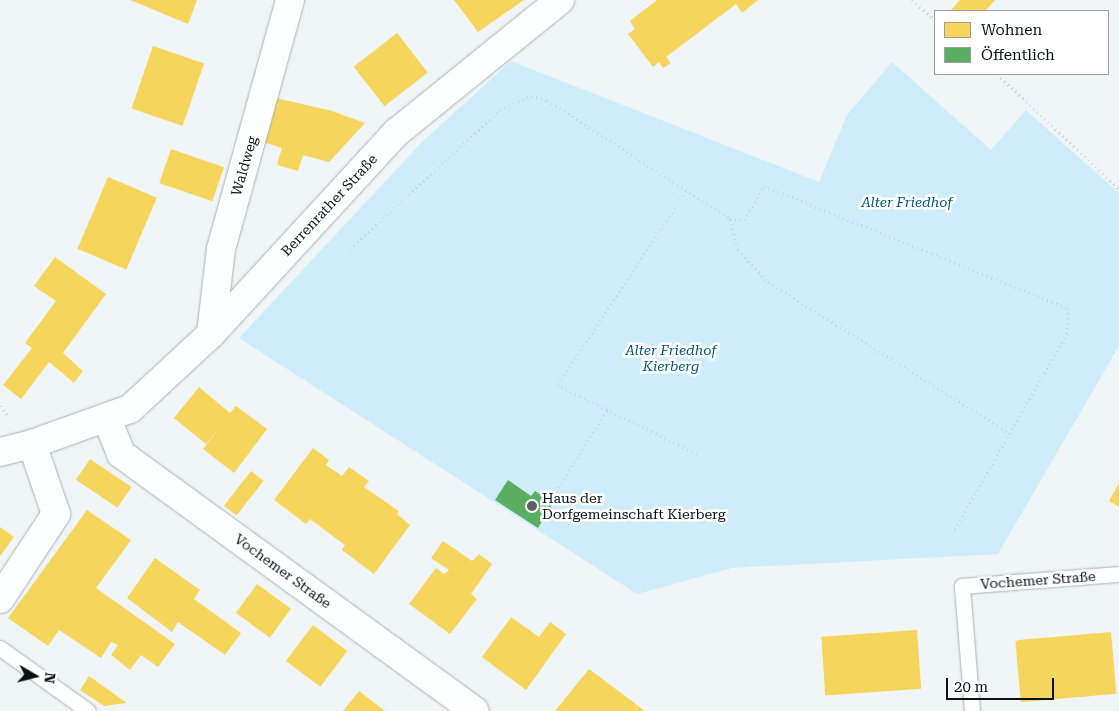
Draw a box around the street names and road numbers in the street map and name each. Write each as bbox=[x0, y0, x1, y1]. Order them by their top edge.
street label: Waldweg bbox=[227, 134, 261, 198]
street label: Berrenrather Straße bbox=[277, 151, 381, 259]
street label: Vochemer Straße bbox=[231, 530, 335, 612]
street label: Vochemer Straße bbox=[980, 568, 1096, 592]

